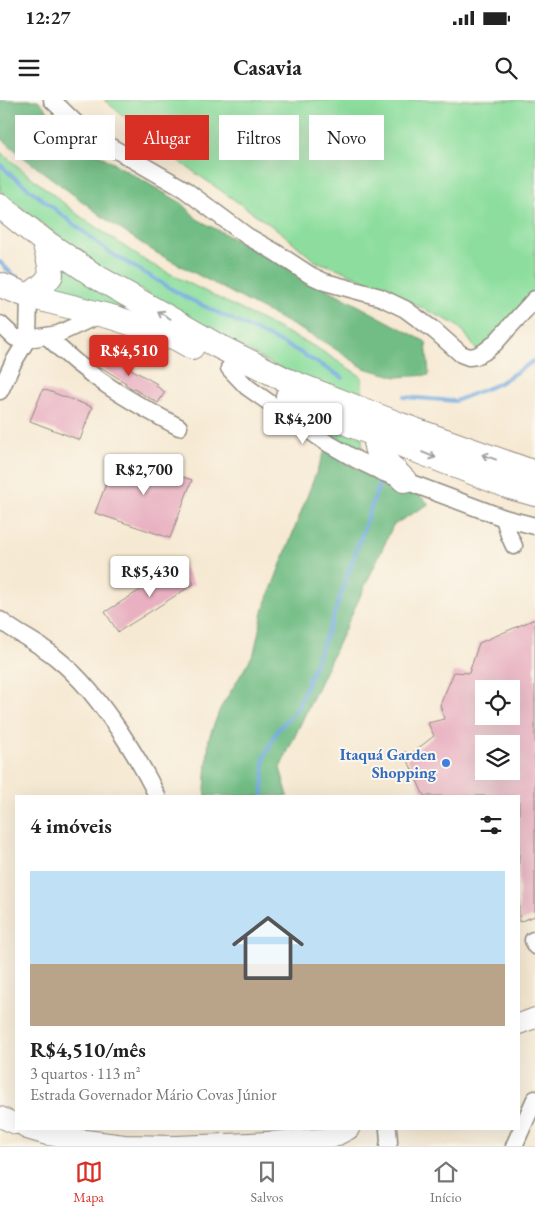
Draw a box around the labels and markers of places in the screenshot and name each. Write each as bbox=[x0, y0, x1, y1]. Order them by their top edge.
pin: R$4,510 bbox=[83, 334, 175, 377]
pin: R$4,200 bbox=[257, 402, 349, 445]
pin: R$2,700 bbox=[98, 454, 190, 496]
pin: R$5,430 bbox=[104, 556, 196, 598]
place label: Itaquá Garden Shopping bbox=[340, 744, 437, 783]
marker: Itaquá Garden Shopping bbox=[440, 757, 452, 769]

